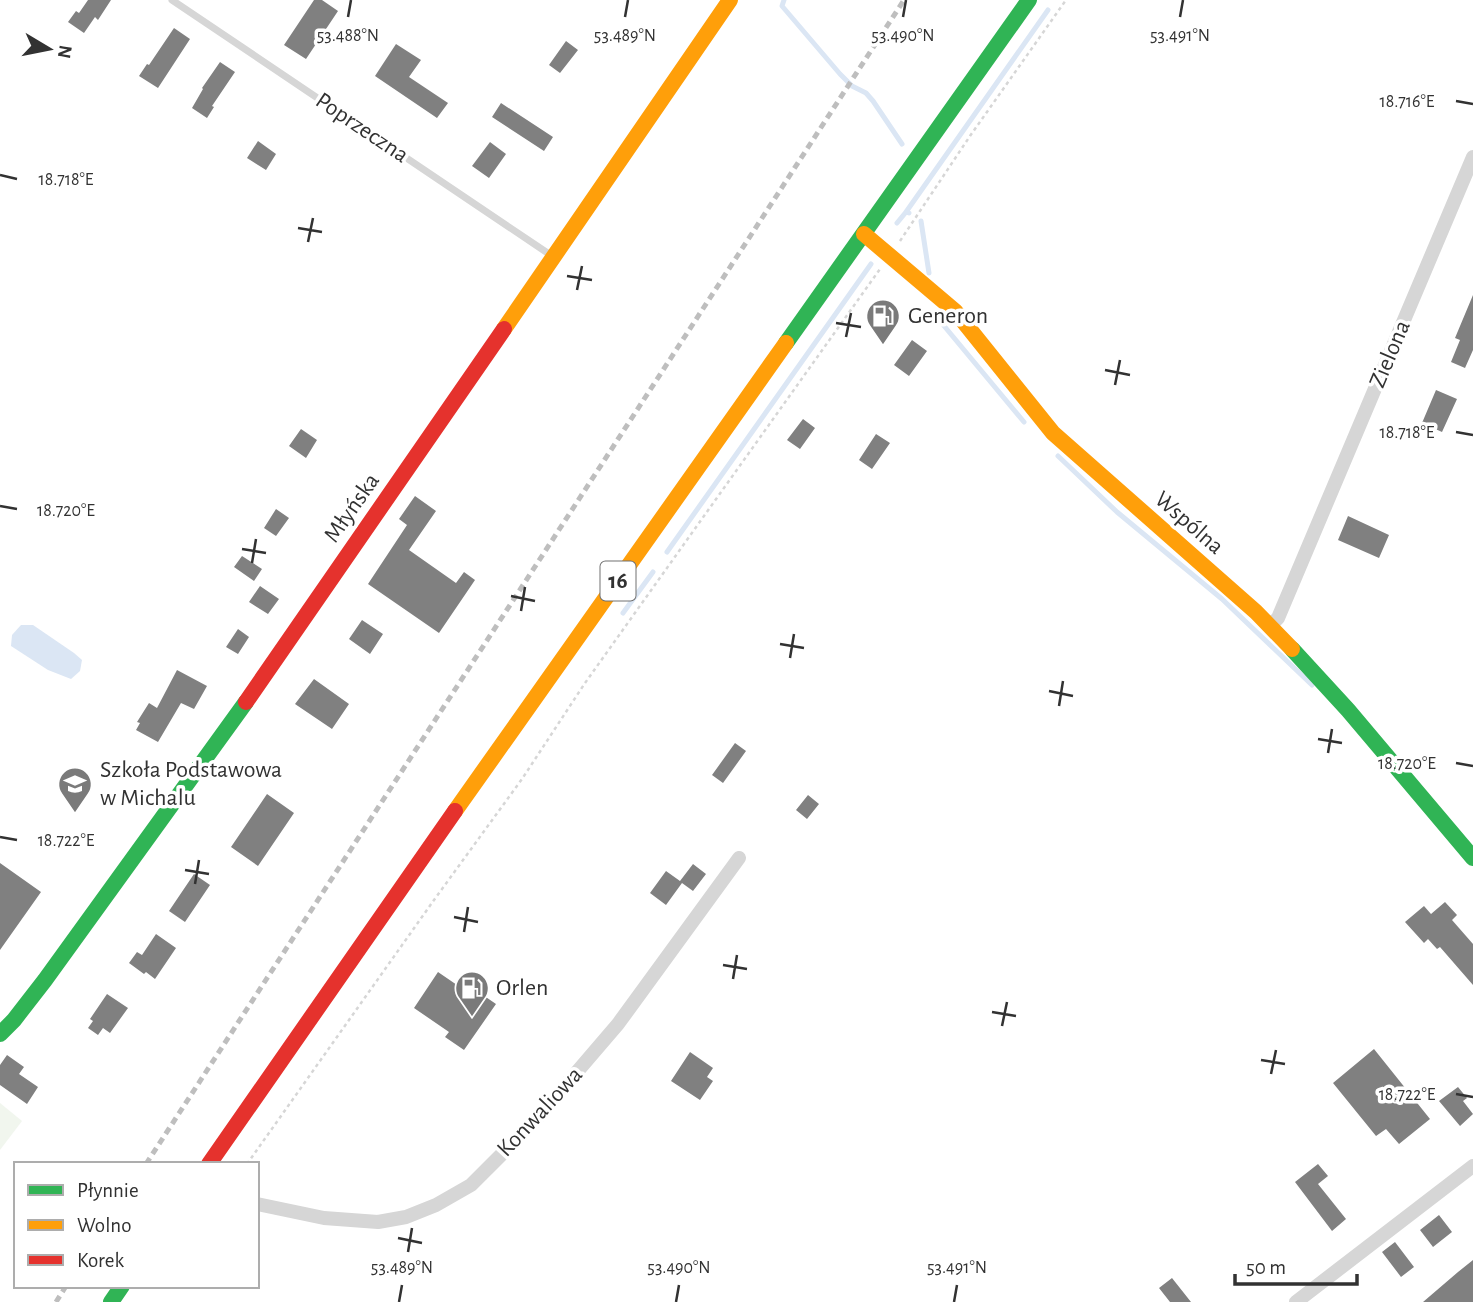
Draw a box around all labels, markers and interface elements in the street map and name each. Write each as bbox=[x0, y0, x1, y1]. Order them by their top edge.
north arrow bbox=[14, 14, 84, 84]
text: 53.488°N bbox=[317, 27, 379, 45]
text: 53.489°N bbox=[594, 27, 656, 45]
text: 53.490°N bbox=[871, 27, 935, 45]
text: 53.491°N bbox=[1150, 27, 1210, 45]
text: N bbox=[54, 44, 75, 60]
street label: Poprzeczna bbox=[311, 88, 413, 168]
text: 18.716°E bbox=[1380, 93, 1435, 111]
text: 18.718°E bbox=[38, 171, 94, 189]
fuel station icon: Generon bbox=[864, 297, 902, 346]
place label: Generon bbox=[908, 304, 988, 328]
street label: Zielona bbox=[1365, 317, 1415, 391]
text: 18.718°E bbox=[1379, 424, 1435, 442]
street label: Młyńska bbox=[320, 469, 384, 547]
street label: Wspólna bbox=[1150, 487, 1228, 559]
text: 18.720°E bbox=[37, 502, 95, 520]
road number: 16 bbox=[600, 562, 636, 600]
text: 18.720°E bbox=[1378, 755, 1436, 773]
place label: Szkoła Podstawowa w Michalu bbox=[100, 758, 282, 810]
school or university icon: Szkoła Podstawowa w Michalu bbox=[56, 765, 94, 814]
text: 18.722°E bbox=[38, 832, 95, 850]
fuel station icon: Orlen bbox=[453, 969, 491, 1018]
place label: Orlen bbox=[496, 976, 548, 1000]
street label: Konwaliowa bbox=[493, 1062, 587, 1162]
text: 18.722°E bbox=[1379, 1086, 1436, 1104]
legend bbox=[14, 1162, 259, 1288]
text: Płynnie bbox=[77, 1180, 139, 1201]
text: Wolno bbox=[77, 1215, 131, 1236]
scale bar bbox=[1235, 1242, 1358, 1286]
text: Korek bbox=[77, 1250, 125, 1271]
text: 50 m bbox=[1246, 1257, 1286, 1278]
text: 53.489°N bbox=[371, 1259, 433, 1277]
text: 53.490°N bbox=[647, 1259, 711, 1277]
text: 53.491°N bbox=[927, 1259, 987, 1277]

